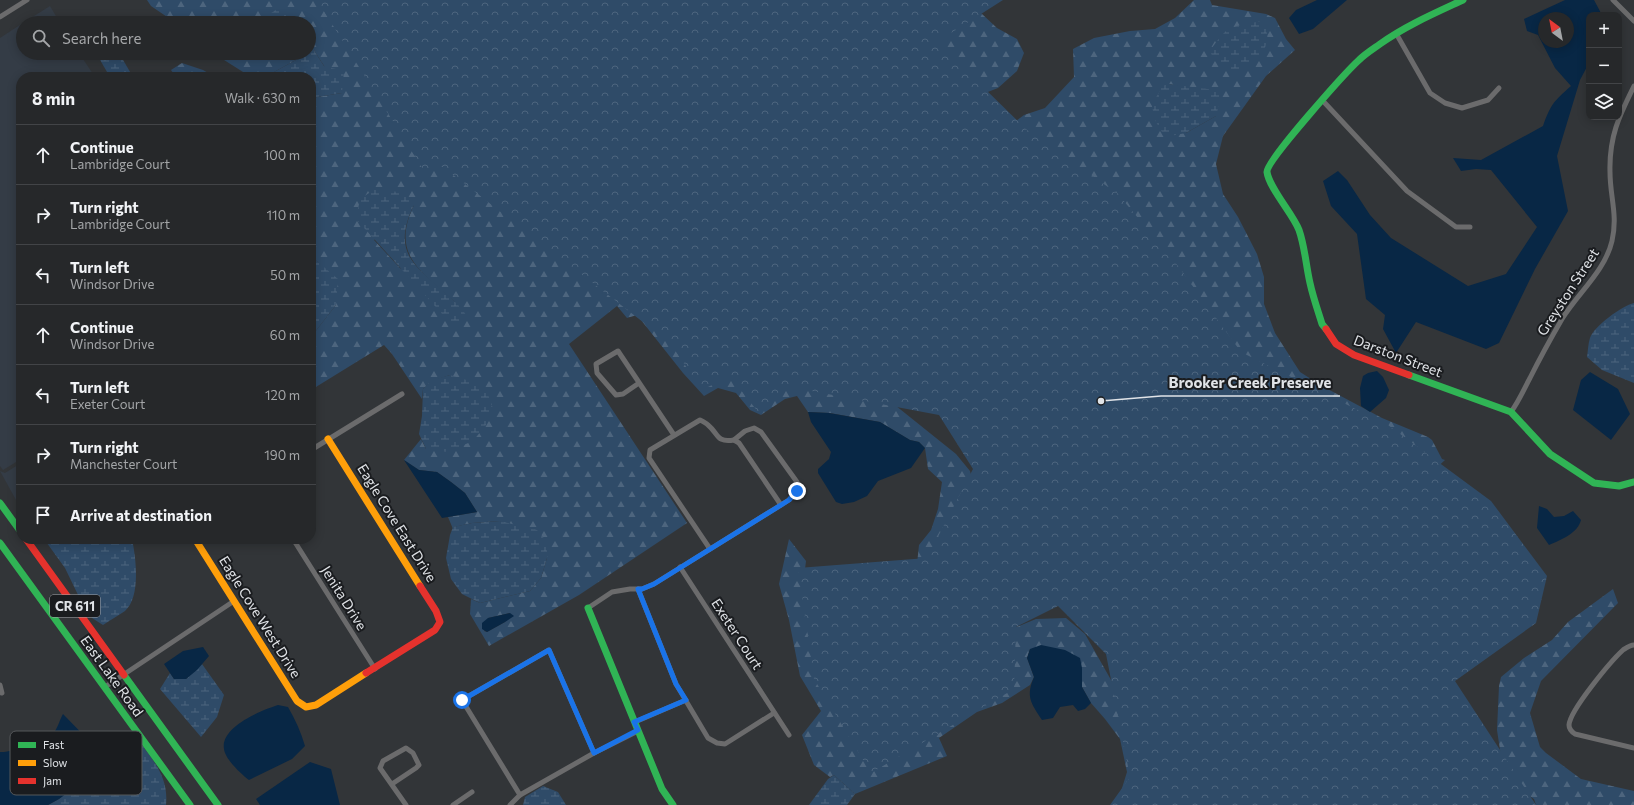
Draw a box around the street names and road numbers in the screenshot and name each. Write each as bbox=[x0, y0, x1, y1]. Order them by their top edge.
street label: Greyston Street bbox=[1533, 245, 1602, 339]
street label: Darston Street bbox=[1351, 331, 1445, 380]
street label: Eagle Cove East Drive bbox=[354, 461, 441, 585]
street label: Eagle Cove West Drive bbox=[216, 553, 305, 681]
street label: Jenita Drive bbox=[318, 562, 371, 633]
road number: CR 611 bbox=[50, 595, 100, 617]
street label: Exeter Court bbox=[708, 595, 767, 673]
street label: East Lake Road bbox=[77, 632, 147, 719]

